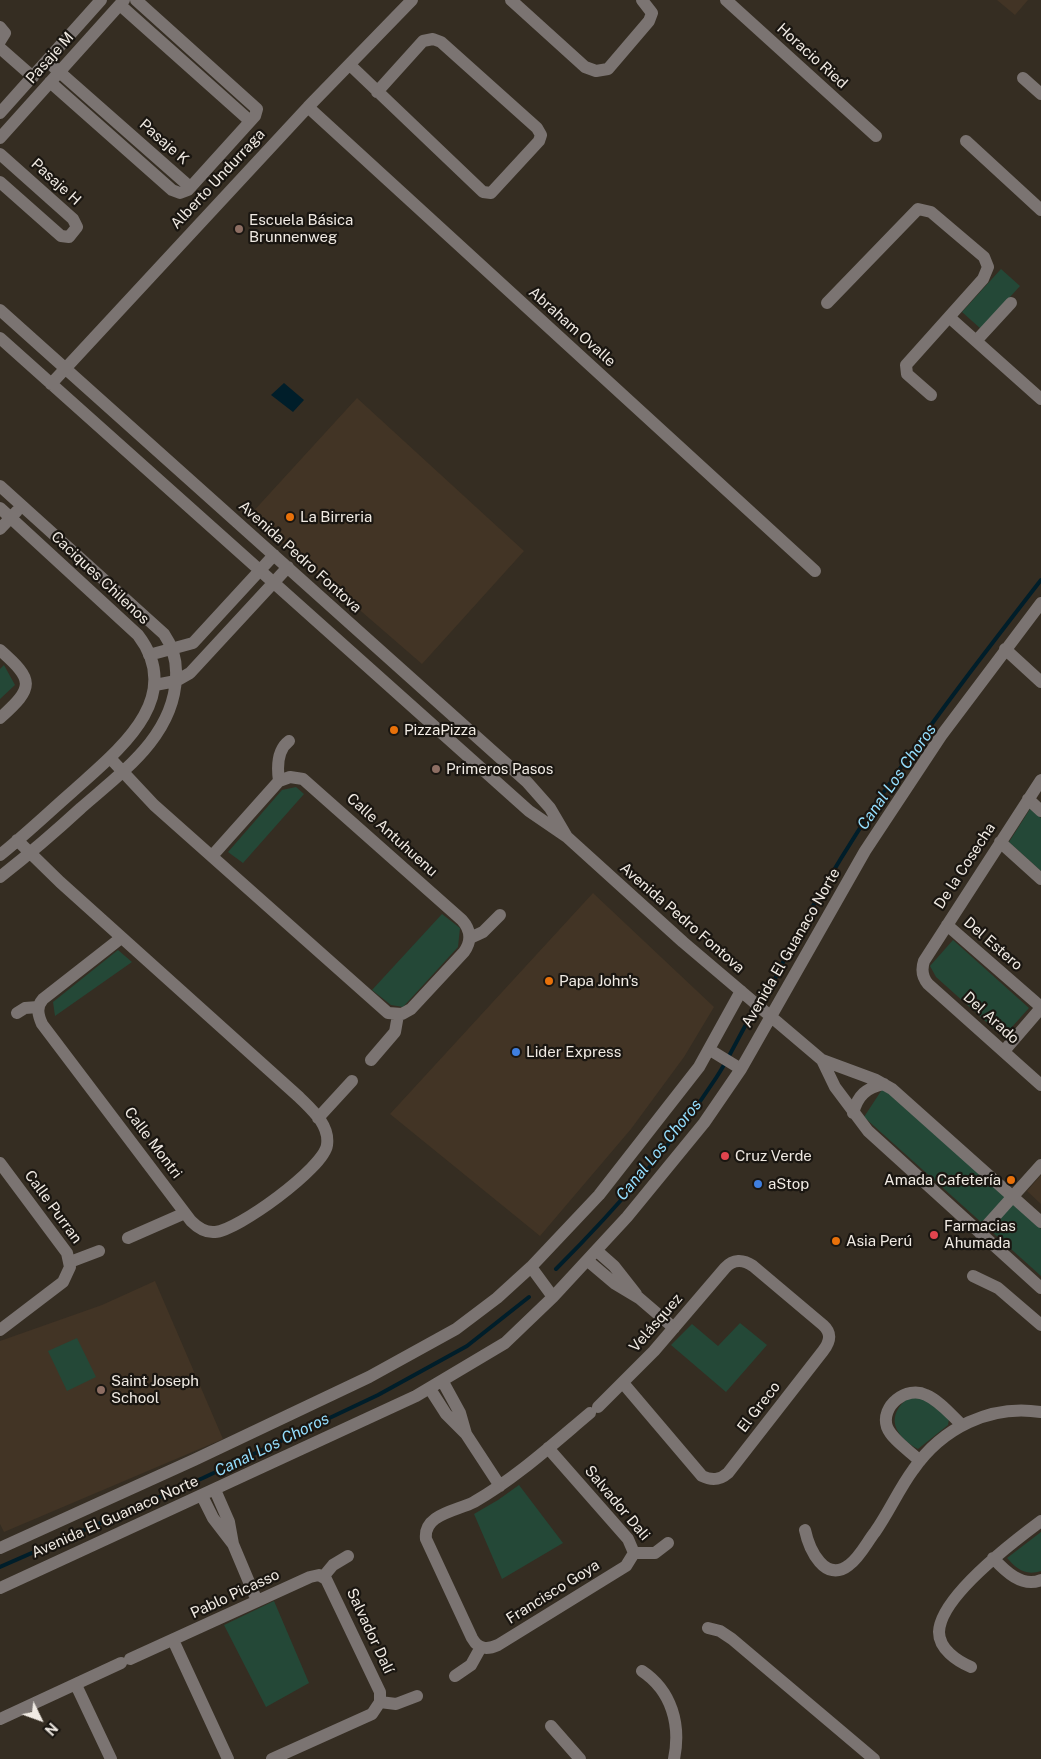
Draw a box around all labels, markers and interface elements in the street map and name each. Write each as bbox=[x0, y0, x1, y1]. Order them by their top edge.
street label: Horacio Ried bbox=[773, 20, 851, 92]
street label: Pasaje M bbox=[22, 29, 78, 87]
street label: Pasaje K bbox=[136, 116, 192, 168]
street label: Alberto Undurraga bbox=[167, 125, 269, 233]
street label: Pasaje H bbox=[27, 155, 85, 209]
place label: Escuela Básica Brunnenweg bbox=[249, 211, 353, 246]
marker: Escuela Básica Brunnenweg bbox=[233, 223, 245, 235]
street label: Abraham Ovalle bbox=[525, 283, 619, 371]
street label: Avenida Pedro Fontova bbox=[235, 497, 365, 617]
place label: La Birreria bbox=[300, 508, 372, 526]
marker: La Birreria bbox=[284, 511, 296, 523]
street label: Caciques Chilenos bbox=[47, 528, 153, 628]
water label: Canal Los Choros bbox=[853, 720, 941, 834]
place label: PizzaPizza bbox=[404, 721, 476, 739]
marker: PizzaPizza bbox=[388, 724, 400, 736]
place label: Primeros Pasos bbox=[446, 760, 553, 778]
marker: Primeros Pasos bbox=[430, 763, 442, 775]
street label: Calle Antuhuenu bbox=[343, 790, 441, 880]
street label: De la Cosecha bbox=[931, 820, 999, 912]
street label: Avenida Pedro Fontova bbox=[616, 859, 748, 977]
street label: Avenida El Guanaco Norte bbox=[738, 865, 844, 1031]
street label: Del Estero bbox=[960, 914, 1026, 974]
place label: Papa John's bbox=[559, 972, 638, 990]
marker: Papa John's bbox=[543, 975, 555, 987]
street label: Del Arado bbox=[959, 988, 1023, 1048]
place label: Lider Express bbox=[526, 1043, 621, 1061]
marker: Lider Express bbox=[510, 1046, 522, 1058]
water label: Canal Los Choros bbox=[612, 1095, 706, 1205]
street label: Calle Montri bbox=[120, 1104, 186, 1182]
place label: Cruz Verde bbox=[735, 1147, 812, 1165]
marker: Cruz Verde bbox=[719, 1150, 731, 1162]
street label: Calle Purran bbox=[20, 1167, 86, 1247]
place label: Amada Cafetería bbox=[884, 1171, 1001, 1189]
marker: Amada Cafetería bbox=[1005, 1174, 1017, 1186]
place label: aStop bbox=[768, 1175, 809, 1193]
marker: aStop bbox=[752, 1178, 764, 1190]
place label: Farmacias Ahumada bbox=[944, 1217, 1016, 1252]
marker: Farmacias Ahumada bbox=[928, 1229, 940, 1241]
place label: Asia Perú bbox=[846, 1232, 912, 1250]
marker: Asia Perú bbox=[830, 1235, 842, 1247]
street label: Velásquez bbox=[626, 1290, 686, 1356]
place label: Saint Joseph School bbox=[111, 1372, 199, 1407]
street label: El Greco bbox=[734, 1378, 784, 1436]
marker: Saint Joseph School bbox=[95, 1384, 107, 1396]
water label: Canal Los Choros bbox=[212, 1409, 332, 1481]
street label: Salvador Dali bbox=[581, 1462, 653, 1544]
street label: Avenida El Guanaco Norte bbox=[29, 1472, 201, 1562]
street label: Francisco Goya bbox=[503, 1556, 603, 1628]
street label: Pablo Picasso bbox=[188, 1566, 282, 1622]
street label: Salvador Dalí bbox=[342, 1586, 398, 1676]
north arrow bbox=[15, 1694, 65, 1744]
text: N bbox=[42, 1720, 61, 1738]

